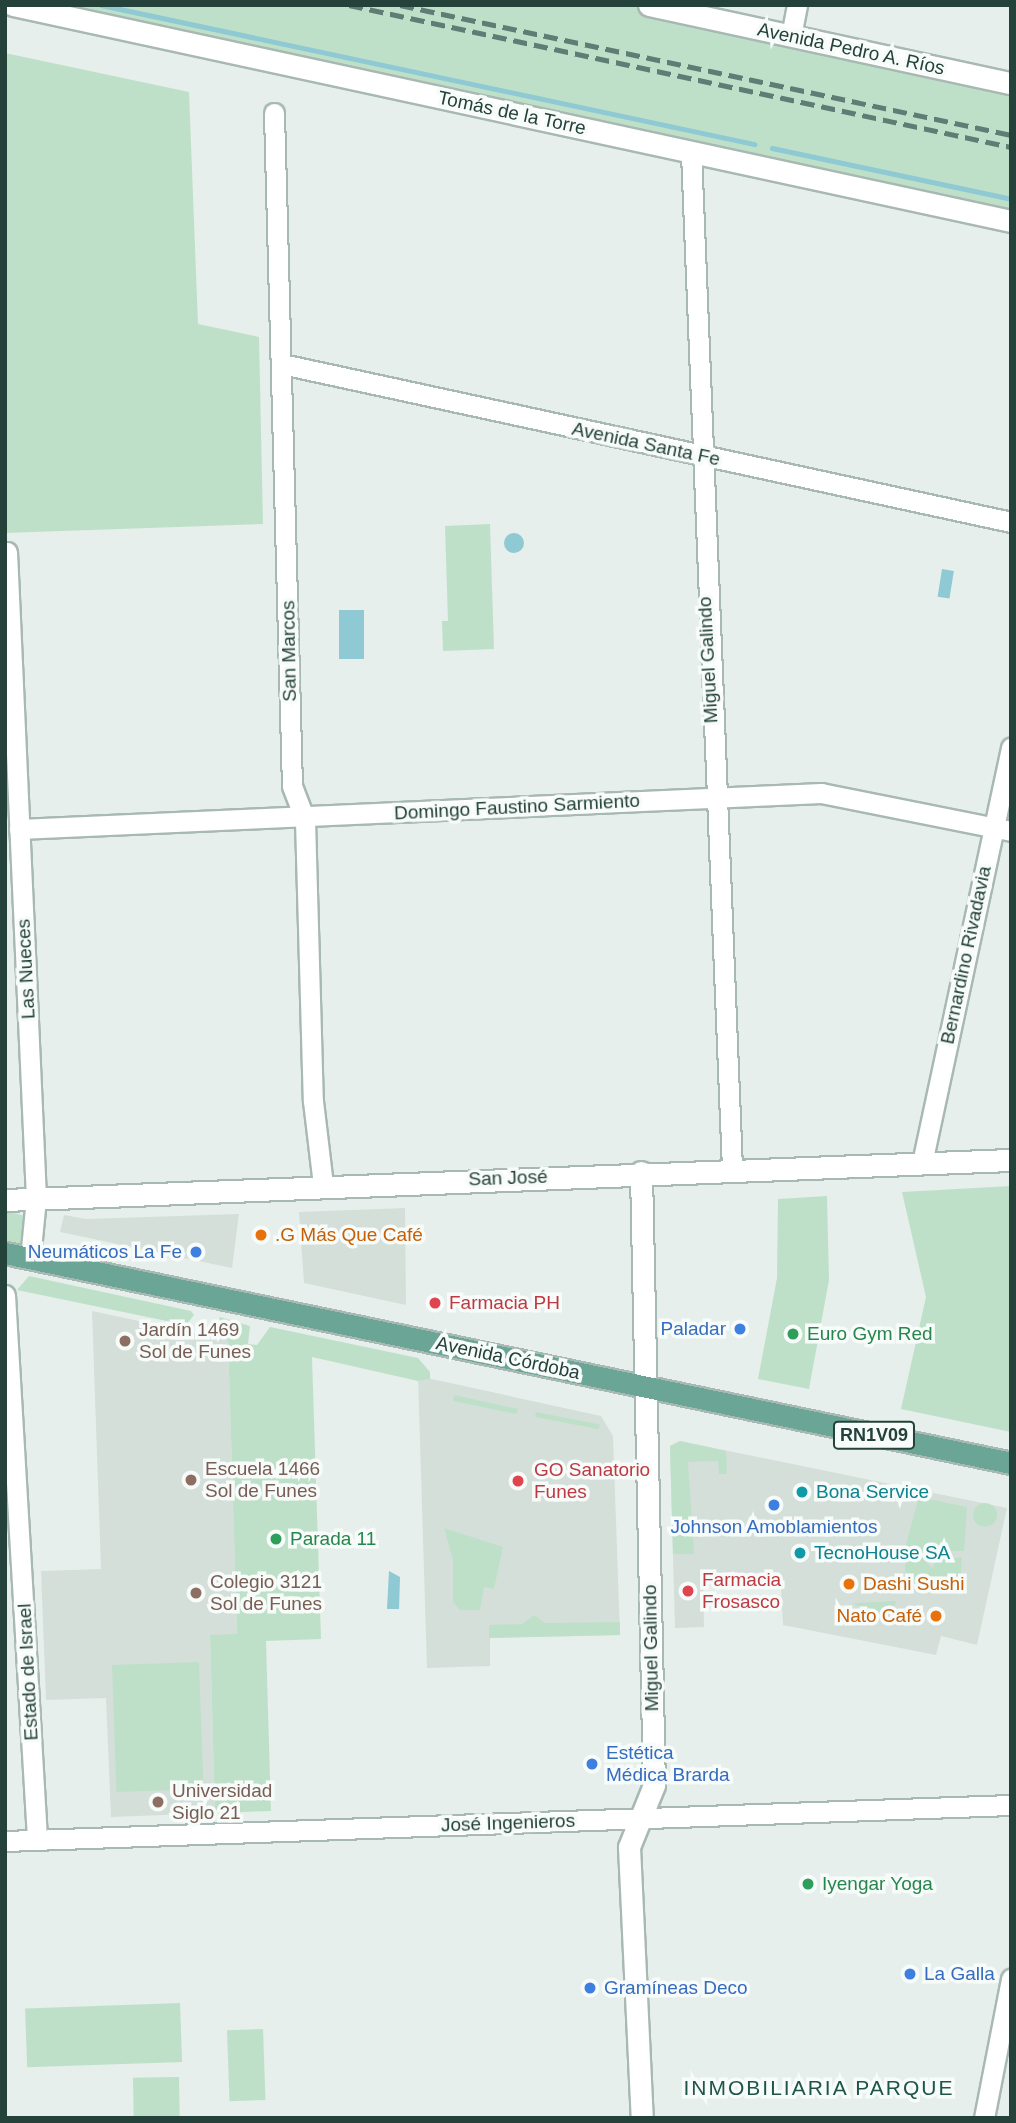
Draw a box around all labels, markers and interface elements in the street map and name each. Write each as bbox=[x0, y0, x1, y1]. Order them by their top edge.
street label: Avenida Pedro A. Ríos bbox=[755, 18, 947, 80]
street label: Tomás de la Torre bbox=[436, 86, 588, 140]
street label: Avenida Santa Fe bbox=[570, 417, 722, 471]
street label: Miguel Galindo bbox=[693, 596, 723, 724]
street label: San Marcos bbox=[277, 600, 301, 702]
street label: Domingo Faustino Sarmiento bbox=[394, 789, 640, 825]
street label: Bernardino Rivadavia bbox=[936, 864, 996, 1046]
street label: Las Nueces bbox=[12, 918, 40, 1020]
street label: San José bbox=[468, 1165, 548, 1191]
place label: .G Más Que Café bbox=[275, 1224, 423, 1246]
marker: .G Más Que Café bbox=[253, 1227, 269, 1243]
place label: Neumáticos La Fe bbox=[28, 1241, 182, 1263]
marker: Neumáticos La Fe bbox=[188, 1244, 204, 1260]
place label: Farmacia PH bbox=[449, 1292, 560, 1314]
marker: Farmacia PH bbox=[427, 1295, 443, 1311]
place label: Paladar bbox=[661, 1318, 726, 1340]
place label: Jardín 1469 Sol de Funes bbox=[139, 1319, 251, 1363]
marker: Paladar bbox=[732, 1321, 748, 1337]
place label: Euro Gym Red bbox=[807, 1323, 933, 1345]
marker: Euro Gym Red bbox=[785, 1326, 801, 1342]
street label: Avenida Córdoba bbox=[434, 1332, 582, 1384]
marker: Jardín 1469 Sol de Funes bbox=[117, 1333, 133, 1349]
road number: RN1V09 bbox=[832, 1420, 916, 1450]
place label: Escuela 1466 Sol de Funes bbox=[205, 1458, 320, 1502]
place label: GO Sanatorio Funes bbox=[534, 1459, 650, 1503]
marker: GO Sanatorio Funes bbox=[508, 1471, 528, 1491]
marker: Escuela 1466 Sol de Funes bbox=[183, 1472, 199, 1488]
place label: Bona Service bbox=[816, 1481, 929, 1503]
marker: Bona Service bbox=[794, 1484, 810, 1500]
marker: Johnson Amoblamientos bbox=[766, 1497, 782, 1513]
place label: Johnson Amoblamientos bbox=[670, 1516, 878, 1538]
place label: Parada 11 bbox=[290, 1528, 376, 1550]
marker: Parada 11 bbox=[268, 1531, 284, 1547]
place label: TecnoHouse SA bbox=[814, 1542, 950, 1564]
marker: TecnoHouse SA bbox=[792, 1545, 808, 1561]
place label: Farmacia Frosasco bbox=[702, 1569, 781, 1613]
place label: Colegio 3121 Sol de Funes bbox=[210, 1571, 322, 1615]
place label: Dashi Sushi bbox=[863, 1573, 964, 1595]
marker: Dashi Sushi bbox=[841, 1576, 857, 1592]
marker: Farmacia Frosasco bbox=[680, 1583, 696, 1599]
street label: Miguel Galindo bbox=[638, 1584, 664, 1712]
marker: Colegio 3121 Sol de Funes bbox=[188, 1585, 204, 1601]
street label: Estado de Israel bbox=[13, 1603, 43, 1741]
place label: Nato Café bbox=[836, 1605, 922, 1627]
marker: Nato Café bbox=[928, 1608, 944, 1624]
place label: Estética Médica Brarda bbox=[606, 1742, 730, 1786]
marker: Estética Médica Brarda bbox=[584, 1756, 600, 1772]
place label: Universidad Siglo 21 bbox=[172, 1780, 272, 1824]
marker: Universidad Siglo 21 bbox=[150, 1794, 166, 1810]
street label: José Ingenieros bbox=[441, 1809, 575, 1837]
place label: Iyengar Yoga bbox=[822, 1873, 933, 1895]
marker: Iyengar Yoga bbox=[800, 1876, 816, 1892]
place label: La Galla bbox=[924, 1963, 995, 1985]
marker: La Galla bbox=[902, 1966, 918, 1982]
place label: Gramíneas Deco bbox=[604, 1977, 748, 1999]
marker: Gramíneas Deco bbox=[582, 1980, 598, 1996]
district label: INMOBILIARIA PARQUE bbox=[685, 2075, 953, 2101]

